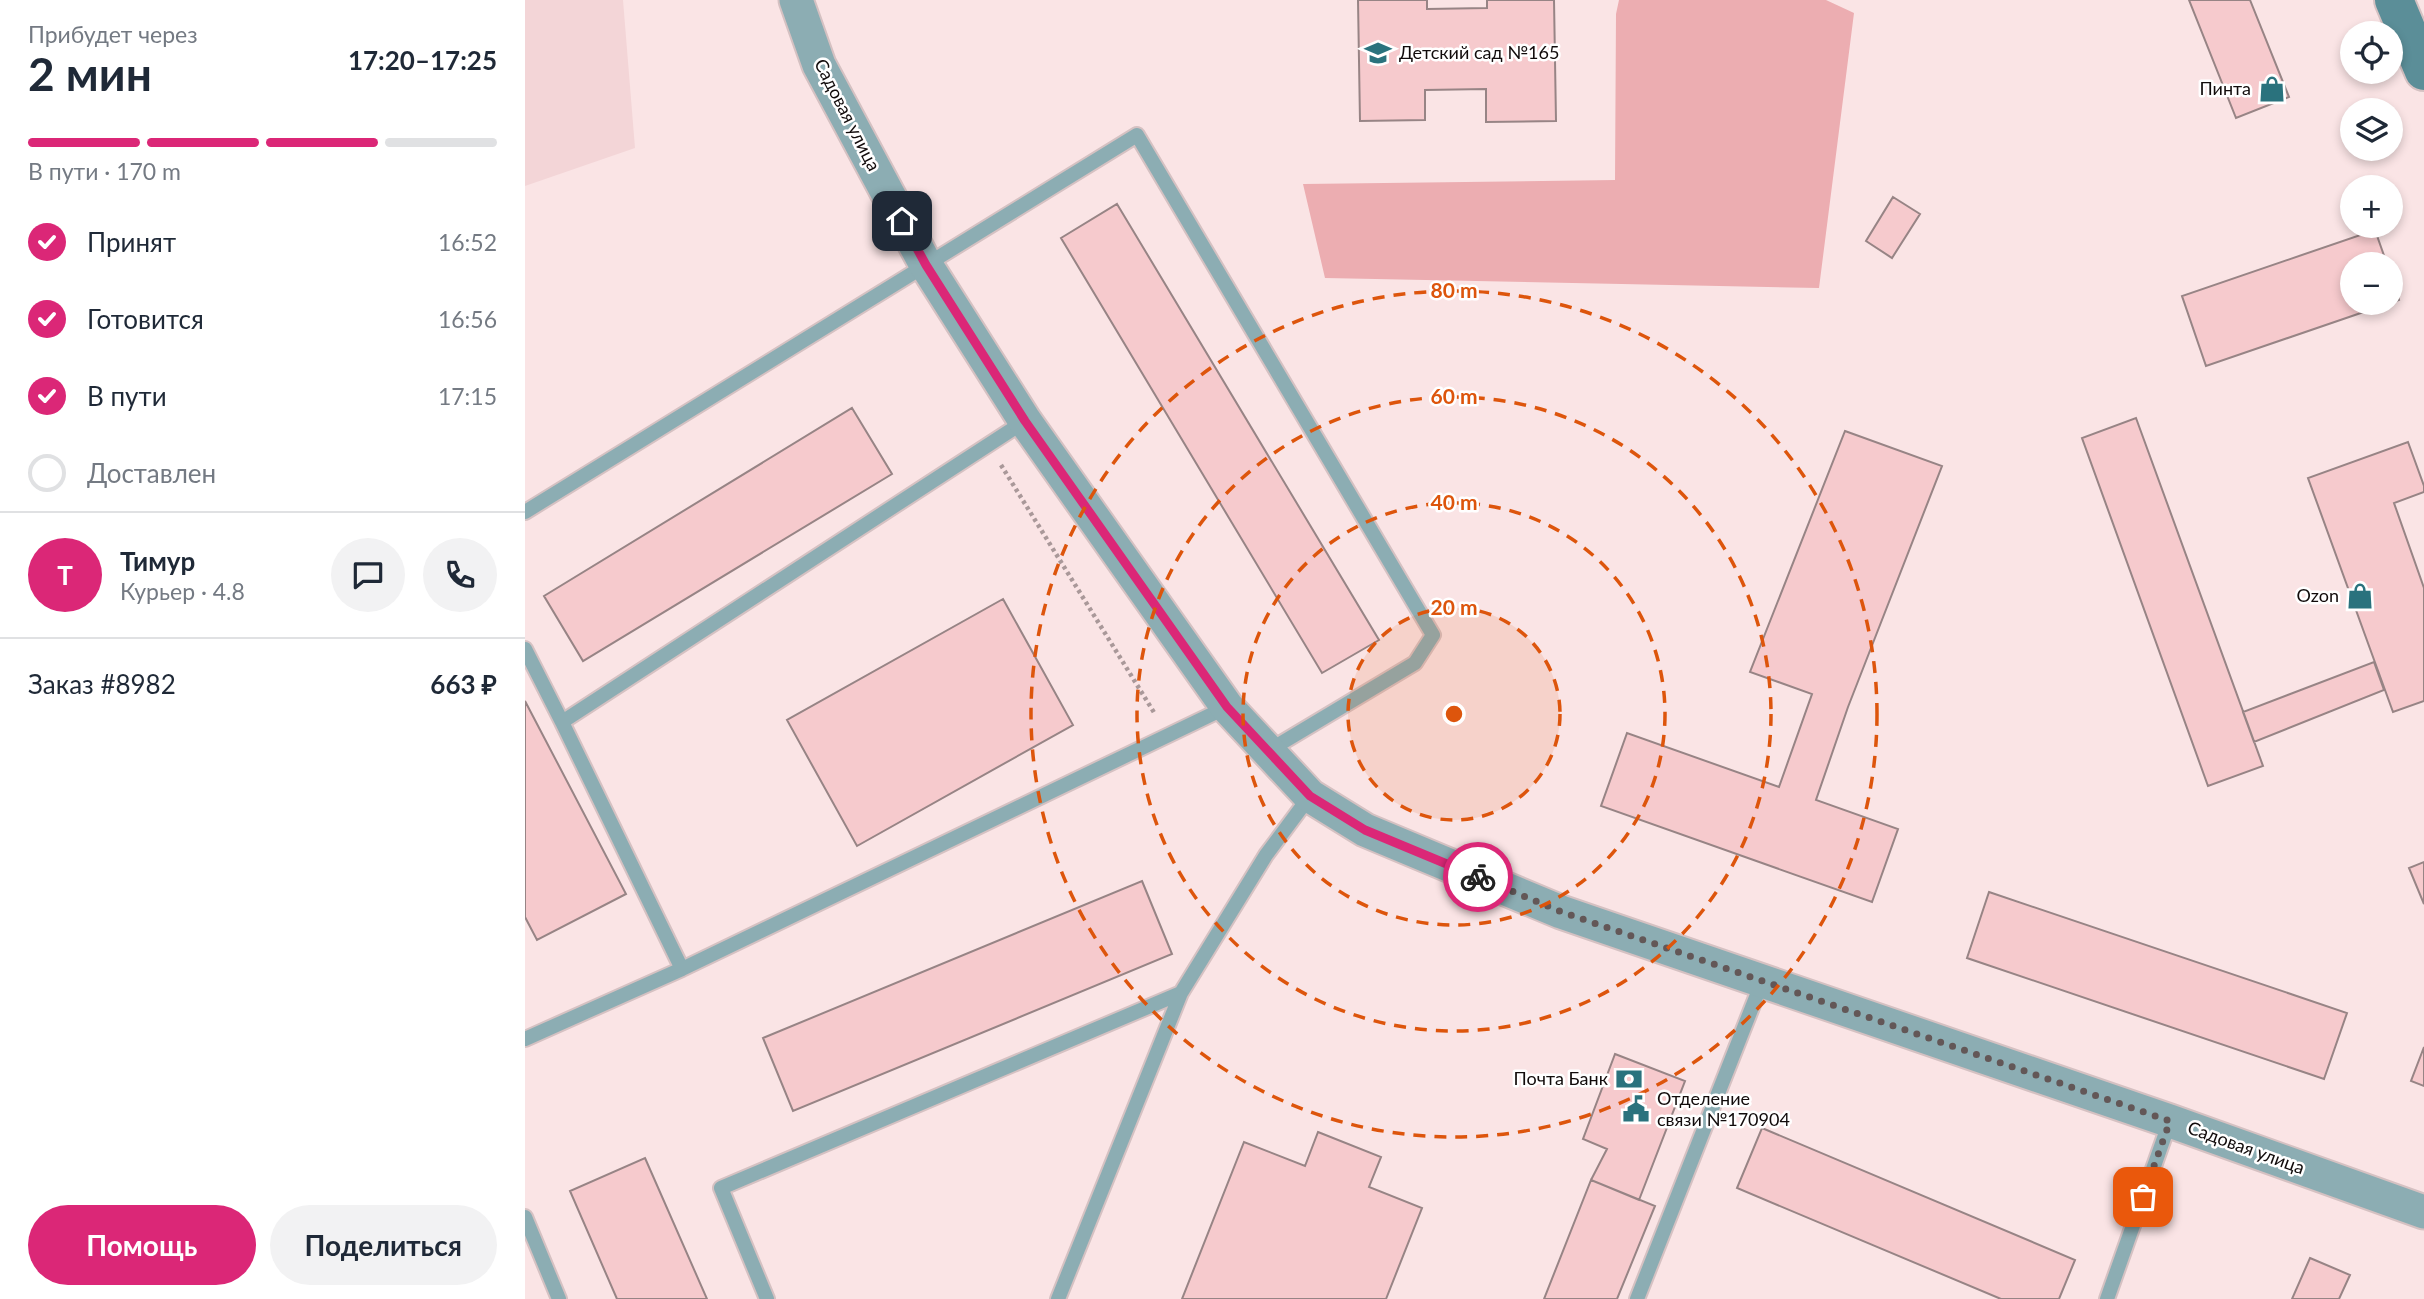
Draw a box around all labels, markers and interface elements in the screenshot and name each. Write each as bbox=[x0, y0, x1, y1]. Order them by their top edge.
text: Прибудет через bbox=[28, 20, 198, 48]
map controls bbox=[2340, 21, 2403, 315]
button: locate bbox=[2340, 21, 2403, 84]
school or university icon: Детский сад №165 bbox=[1363, 38, 1393, 68]
place label: Детский сад №165 bbox=[1399, 41, 1559, 63]
text: 17:20–17:25 bbox=[348, 44, 497, 76]
text: 2 мин bbox=[28, 46, 152, 101]
street label: Садовая улица bbox=[810, 55, 886, 174]
shop icon: Пинта bbox=[2257, 74, 2287, 104]
place label: Пинта bbox=[2199, 77, 2251, 99]
button: layers bbox=[2340, 98, 2403, 161]
text: В пути · 170 m bbox=[28, 157, 181, 185]
button: + bbox=[2340, 175, 2403, 238]
pin bbox=[872, 191, 932, 251]
icon: home bbox=[883, 202, 921, 240]
icon: check bbox=[28, 223, 66, 261]
text: Принят bbox=[87, 226, 176, 258]
text: 16:52 bbox=[438, 228, 497, 256]
button: − bbox=[2340, 252, 2403, 315]
text: 80 m bbox=[1430, 277, 1478, 302]
icon: check bbox=[28, 300, 66, 338]
text: Готовится bbox=[87, 303, 204, 335]
text: 16:56 bbox=[438, 305, 497, 333]
icon: check bbox=[28, 377, 66, 415]
text: В пути bbox=[87, 380, 167, 412]
text: 17:15 bbox=[438, 382, 497, 410]
text: 60 m bbox=[1430, 383, 1478, 408]
text: Доставлен bbox=[87, 457, 216, 489]
text: 40 m bbox=[1430, 489, 1478, 514]
button: chat bbox=[331, 538, 405, 612]
button: phone bbox=[423, 538, 497, 612]
text: Тимур bbox=[120, 545, 195, 577]
text: Т bbox=[57, 559, 73, 591]
text: Курьер · 4.8 bbox=[120, 577, 245, 605]
shop icon: Ozon bbox=[2345, 581, 2375, 611]
place label: Ozon bbox=[2297, 584, 2339, 606]
text: 20 m bbox=[1430, 594, 1478, 619]
text: Заказ #8982 bbox=[28, 668, 176, 700]
text: 663 ₽ bbox=[430, 668, 497, 700]
centre of rings bbox=[1442, 702, 1466, 726]
courier bbox=[1443, 842, 1513, 912]
icon: bike bbox=[1459, 858, 1497, 896]
bank icon: Почта Банк bbox=[1614, 1064, 1644, 1094]
place label: Почта Банк bbox=[1513, 1067, 1609, 1089]
place label: Отделение связи №170904 bbox=[1657, 1087, 1790, 1130]
public building icon: Отделение связи №170904 bbox=[1621, 1094, 1651, 1124]
street label: Садовая улица bbox=[2185, 1116, 2308, 1178]
pin bbox=[2113, 1167, 2173, 1227]
icon: bag bbox=[2124, 1178, 2162, 1216]
button: Помощь bbox=[28, 1205, 256, 1285]
button: Поделиться bbox=[270, 1205, 497, 1285]

